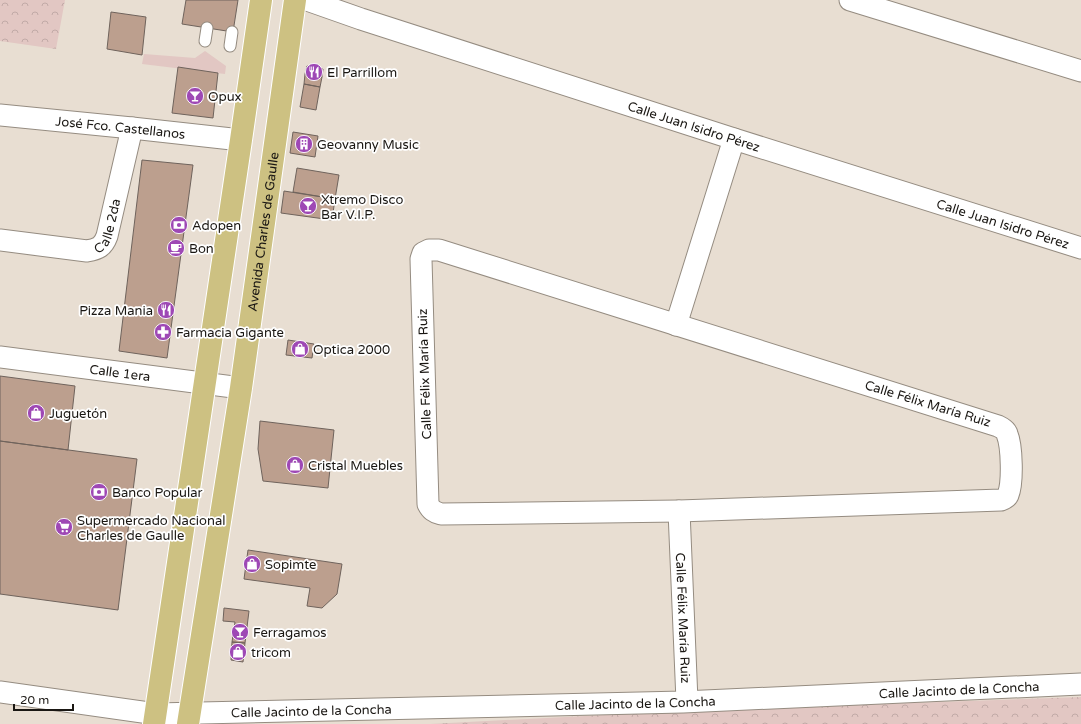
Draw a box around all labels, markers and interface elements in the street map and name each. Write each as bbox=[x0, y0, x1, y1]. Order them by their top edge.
restaurant icon: El Parrillom bbox=[304, 62, 324, 82]
place label: El Parrillom bbox=[327, 65, 397, 81]
bar icon: Opux bbox=[185, 86, 205, 106]
place label: Opux bbox=[208, 89, 241, 105]
street label: Calle Juan Isidro Pérez bbox=[625, 98, 762, 156]
street label: José Fco. Castellanos bbox=[55, 113, 186, 143]
building icon: Geovanny Music bbox=[294, 134, 314, 154]
place label: Geovanny Music bbox=[317, 137, 419, 153]
street label: Avenida Charles de Gaulle bbox=[245, 151, 283, 313]
place label: Xtremo Disco Bar V.I.P. bbox=[321, 192, 403, 223]
bar icon: Xtremo Disco Bar V.I.P. bbox=[298, 196, 318, 216]
street label: Calle Juan Isidro Pérez bbox=[934, 196, 1071, 253]
street label: Calle 2da bbox=[91, 197, 124, 258]
bank icon: Adopen bbox=[169, 215, 189, 235]
place label: Adopen bbox=[192, 218, 241, 234]
cafe icon: Bon bbox=[166, 238, 186, 258]
place label: Bon bbox=[189, 241, 214, 257]
restaurant icon: Pizza Mania bbox=[156, 300, 176, 320]
place label: Pizza Mania bbox=[79, 303, 153, 319]
street label: Calle Félix María Ruiz bbox=[415, 308, 435, 440]
pharmacy icon: Farmacia Gigante bbox=[153, 322, 173, 342]
place label: Farmacia Gigante bbox=[176, 325, 284, 341]
shop icon: Optica 2000 bbox=[290, 339, 310, 359]
place label: Optica 2000 bbox=[313, 342, 390, 358]
street label: Calle 1era bbox=[88, 362, 151, 385]
street label: Calle Félix María Ruiz bbox=[863, 377, 993, 431]
shop icon: Juguetón bbox=[26, 403, 46, 423]
place label: Juguetón bbox=[49, 406, 107, 422]
shop icon: Cristal Muebles bbox=[285, 455, 305, 475]
place label: Cristal Muebles bbox=[308, 458, 403, 474]
bank icon: Banco Popular bbox=[89, 482, 109, 502]
place label: Banco Popular bbox=[112, 485, 203, 501]
place label: Supermercado Nacional Charles de Gaulle bbox=[77, 513, 225, 544]
supermarket icon: Supermercado Nacional Charles de Gaulle bbox=[54, 517, 74, 537]
street label: Calle Félix María Ruiz bbox=[672, 552, 693, 684]
shop icon: Sopimte bbox=[242, 554, 262, 574]
place label: Sopimte bbox=[265, 557, 316, 573]
bar icon: Ferragamos bbox=[230, 622, 250, 642]
place label: Ferragamos bbox=[253, 625, 327, 641]
shop icon: tricom bbox=[228, 642, 248, 662]
place label: tricom bbox=[251, 645, 291, 661]
street label: Calle Jacinto de la Concha bbox=[878, 679, 1040, 702]
scale bar bbox=[14, 686, 73, 712]
text: 20 m bbox=[20, 693, 49, 707]
street label: Calle Jacinto de la Concha bbox=[555, 694, 716, 714]
street label: Calle Jacinto de la Concha bbox=[231, 702, 392, 721]

